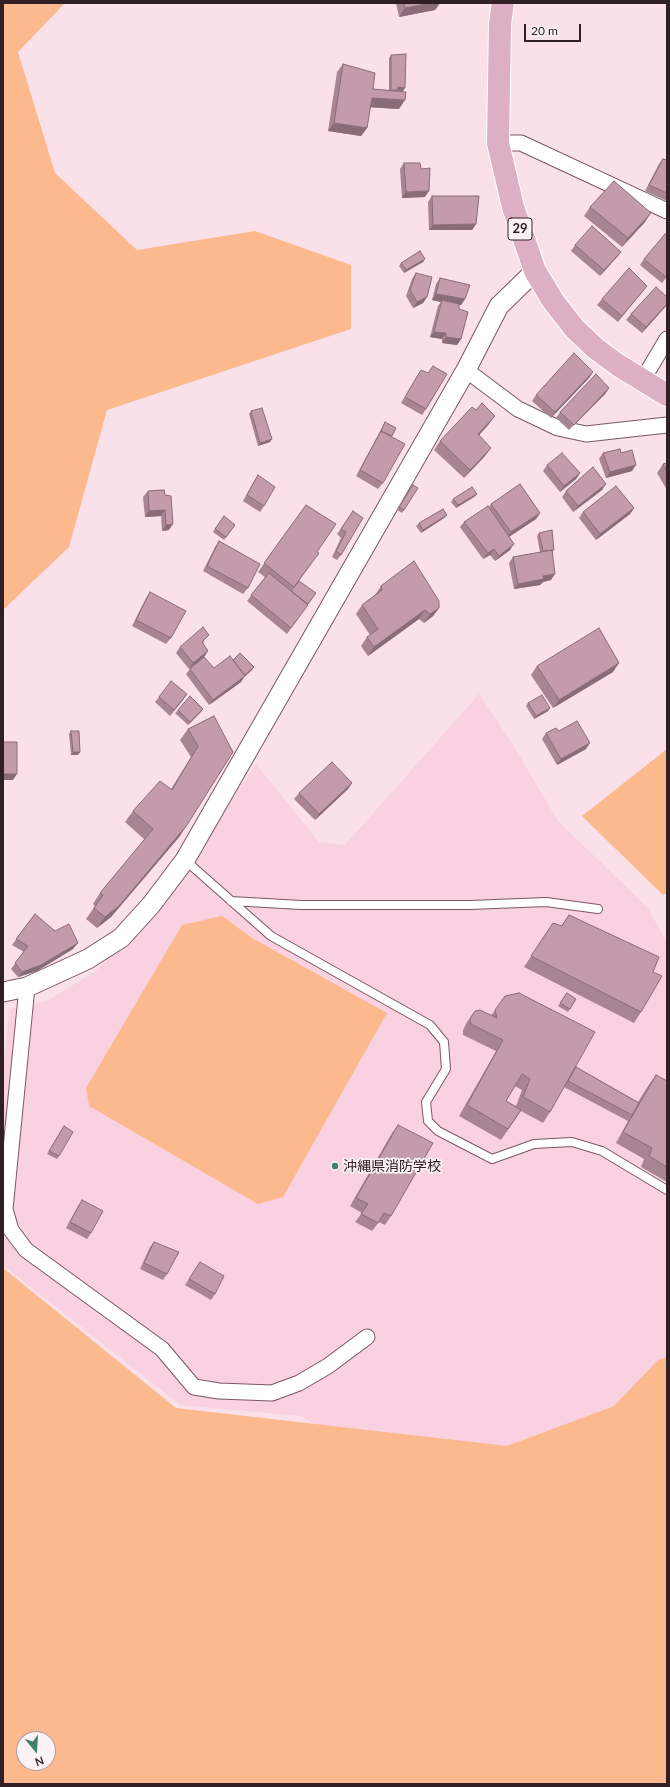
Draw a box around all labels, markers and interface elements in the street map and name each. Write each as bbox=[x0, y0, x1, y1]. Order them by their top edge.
scale bar bbox=[526, 16, 583, 42]
text: 20 m bbox=[531, 23, 558, 38]
road number: 29 bbox=[508, 218, 532, 240]
place label: 沖縄県消防学校 bbox=[343, 1158, 441, 1174]
marker: 沖縄県消防学校 bbox=[330, 1161, 340, 1171]
north arrow bbox=[16, 1731, 56, 1771]
text: N bbox=[34, 1754, 46, 1769]

